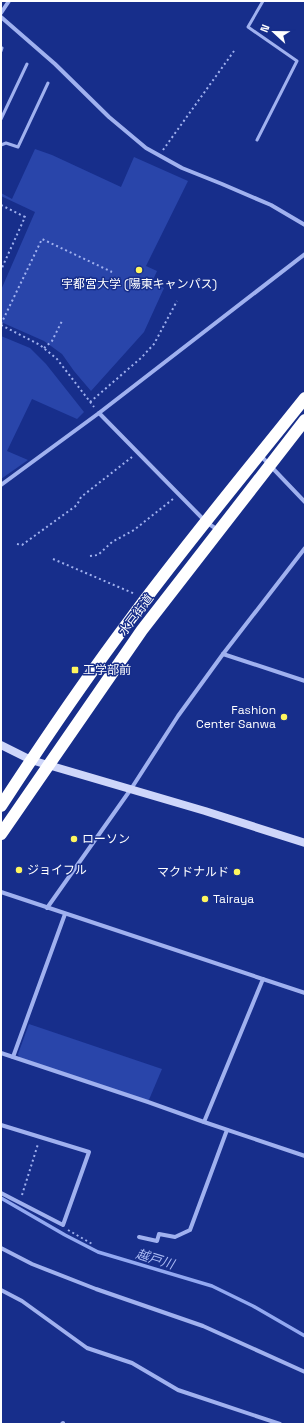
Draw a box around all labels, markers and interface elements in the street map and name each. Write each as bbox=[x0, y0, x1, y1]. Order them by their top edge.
north arrow bbox=[254, 12, 294, 52]
text: N bbox=[257, 22, 273, 34]
marker: 宇都宮大学 (陽東キャンパス) bbox=[134, 265, 144, 275]
place label: 宇都宮大学 (陽東キャンパス) bbox=[61, 276, 217, 292]
street label: 水戸街道 bbox=[115, 591, 157, 639]
place label: 工学部前 bbox=[83, 662, 131, 678]
marker: 工学部前 bbox=[70, 665, 80, 675]
place label: Fashion Center Sanwa bbox=[196, 702, 276, 732]
marker: Fashion Center Sanwa bbox=[279, 712, 289, 722]
place label: ローソン bbox=[82, 831, 130, 847]
marker: ローソン bbox=[69, 834, 79, 844]
place label: ジョイフル bbox=[27, 862, 87, 878]
place label: マクドナルド bbox=[157, 864, 229, 880]
marker: ジョイフル bbox=[14, 865, 24, 875]
marker: マクドナルド bbox=[232, 867, 242, 877]
place label: Tairaya bbox=[213, 891, 254, 907]
marker: Tairaya bbox=[200, 894, 210, 904]
water label: 越戸川 bbox=[134, 1245, 178, 1273]

